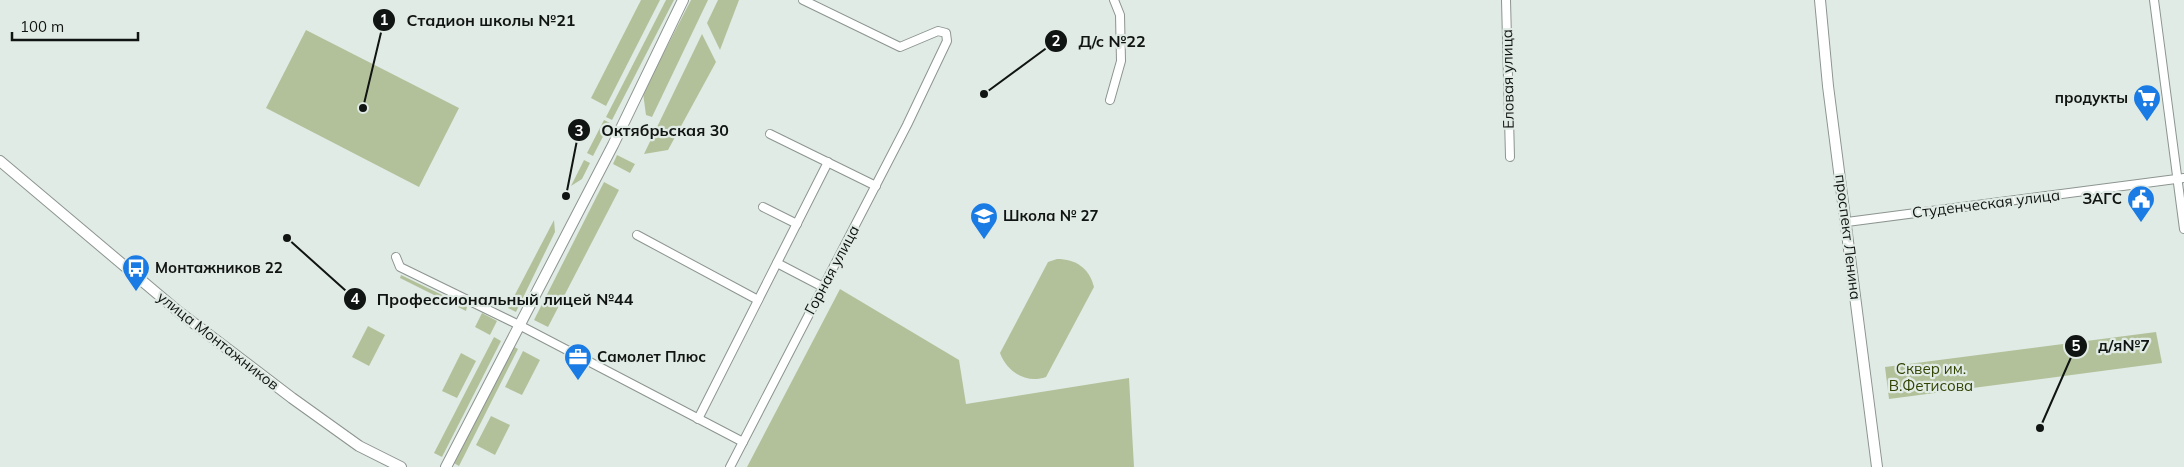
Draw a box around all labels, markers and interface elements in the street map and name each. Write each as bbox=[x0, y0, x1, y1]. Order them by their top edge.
callout: Стадион школы №21 bbox=[372, 5, 586, 36]
scale bar bbox=[12, 10, 139, 42]
text: 1 bbox=[379, 10, 389, 29]
text: Стадион школы №21 bbox=[407, 10, 575, 30]
text: 100 m bbox=[20, 17, 64, 36]
callout: Д/с №22 bbox=[1043, 26, 1155, 57]
street label: Еловая улица bbox=[1497, 29, 1518, 129]
text: 2 bbox=[1051, 31, 1061, 50]
text: Д/с №22 bbox=[1079, 31, 1145, 51]
supermarket icon: продукты bbox=[2132, 83, 2162, 122]
place label: продукты bbox=[2055, 88, 2128, 107]
callout: Октябрьская 30 bbox=[566, 115, 739, 146]
text: Октябрьская 30 bbox=[601, 120, 729, 140]
text: 3 bbox=[574, 121, 584, 140]
street label: проспект Ленина bbox=[1831, 173, 1866, 301]
public building icon: ЗАГС bbox=[2126, 184, 2156, 223]
street label: Студенческая улица bbox=[1911, 185, 2061, 222]
place label: ЗАГС bbox=[2083, 189, 2122, 208]
school or university icon: Школа № 27 bbox=[969, 201, 999, 240]
place label: Школа № 27 bbox=[1003, 206, 1099, 225]
street label: Горная улица bbox=[800, 222, 863, 318]
bus stop icon: Монтажников 22 bbox=[121, 253, 151, 292]
place label: Монтажников 22 bbox=[155, 258, 283, 277]
callout: Профессиональный лицей №44 bbox=[342, 283, 644, 314]
street label: улица Монтажников bbox=[154, 287, 283, 394]
text: 4 bbox=[350, 289, 360, 308]
text: Профессиональный лицей №44 bbox=[377, 289, 634, 309]
callout: д/я№7 bbox=[2063, 330, 2160, 361]
text: д/я№7 bbox=[2098, 335, 2150, 355]
text: 5 bbox=[2071, 336, 2081, 355]
office icon: Самолет Плюс bbox=[563, 342, 593, 381]
place label: Самолет Плюс bbox=[597, 347, 706, 366]
park label: Сквер им. В.Фетисова bbox=[1889, 359, 1973, 395]

